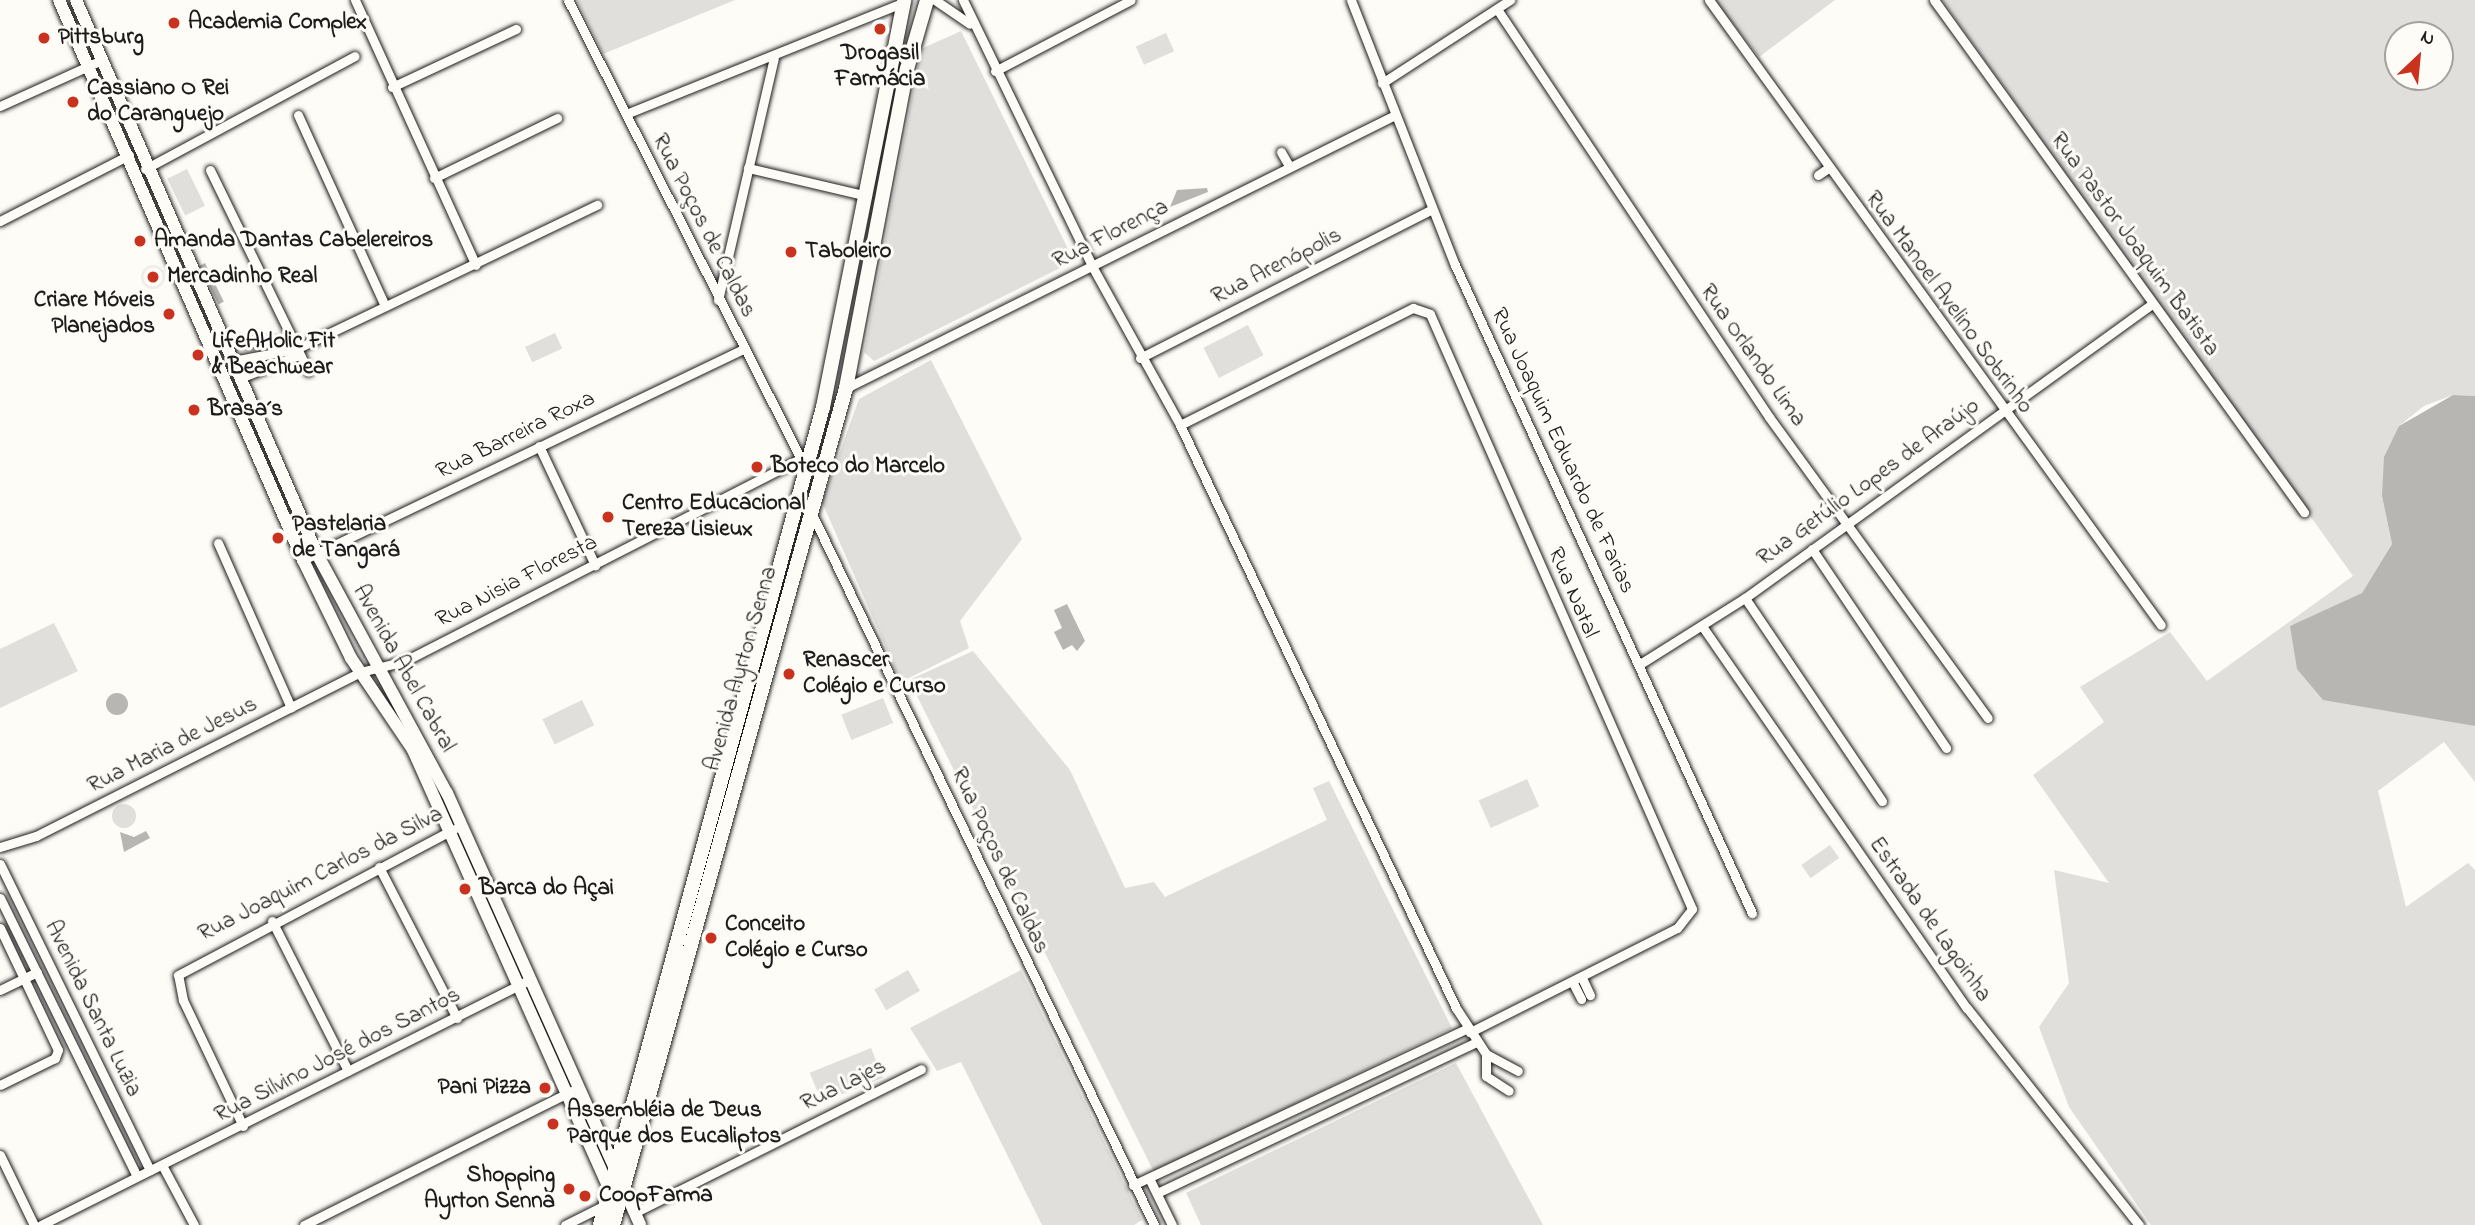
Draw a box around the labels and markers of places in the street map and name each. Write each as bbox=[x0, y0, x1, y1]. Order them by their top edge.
place label: Academia Complex bbox=[188, 9, 367, 37]
marker: Academia Complex bbox=[166, 15, 182, 31]
marker: Drogasil Farmácia bbox=[872, 21, 888, 37]
place label: Pittsburg bbox=[58, 24, 144, 52]
marker: Pittsburg bbox=[36, 30, 52, 46]
place label: Drogasil Farmácia bbox=[835, 40, 925, 94]
place label: Cassiano O Rei do Caranguejo bbox=[87, 75, 229, 129]
marker: Cassiano O Rei do Caranguejo bbox=[65, 94, 81, 110]
place label: Amanda Dantas Cabelereiros bbox=[154, 227, 433, 255]
marker: Amanda Dantas Cabelereiros bbox=[132, 233, 148, 249]
place label: Taboleiro bbox=[805, 238, 891, 266]
marker: Taboleiro bbox=[783, 244, 799, 260]
place label: Mercadinho Real bbox=[167, 263, 317, 291]
marker: Mercadinho Real bbox=[145, 269, 161, 285]
place label: Criare Móveis Planejados bbox=[34, 287, 155, 341]
marker: Criare Móveis Planejados bbox=[161, 306, 177, 322]
place label: LifeAHolic Fit & Beachwear bbox=[212, 328, 335, 382]
marker: LifeAHolic Fit & Beachwear bbox=[190, 347, 206, 363]
place label: Brasa´s bbox=[208, 396, 283, 424]
marker: Brasa´s bbox=[186, 402, 202, 418]
place label: Boteco do Marcelo bbox=[771, 453, 945, 481]
marker: Boteco do Marcelo bbox=[749, 459, 765, 475]
place label: Centro Educacional Tereza Lisieux bbox=[622, 490, 805, 544]
marker: Centro Educacional Tereza Lisieux bbox=[600, 509, 616, 525]
place label: Pastelaria de Tangará bbox=[292, 511, 399, 565]
marker: Pastelaria de Tangará bbox=[270, 530, 286, 546]
place label: Renascer Colégio e Curso bbox=[803, 647, 946, 701]
marker: Renascer Colégio e Curso bbox=[781, 666, 797, 682]
place label: Barca do Açai bbox=[479, 875, 614, 903]
marker: Barca do Açai bbox=[457, 881, 473, 897]
place label: Conceito Colégio e Curso bbox=[725, 911, 868, 965]
marker: Conceito Colégio e Curso bbox=[703, 930, 719, 946]
place label: Pani Pizza bbox=[438, 1074, 531, 1102]
marker: Pani Pizza bbox=[537, 1080, 553, 1096]
place label: Assembléia de Deus Parque dos Eucaliptos bbox=[567, 1097, 781, 1151]
marker: Assembléia de Deus Parque dos Eucaliptos bbox=[545, 1116, 561, 1132]
place label: Shopping Ayrton Senna bbox=[424, 1162, 555, 1216]
marker: Shopping Ayrton Senna bbox=[561, 1181, 577, 1197]
place label: CoopFarma bbox=[599, 1182, 713, 1210]
marker: CoopFarma bbox=[577, 1188, 593, 1204]

